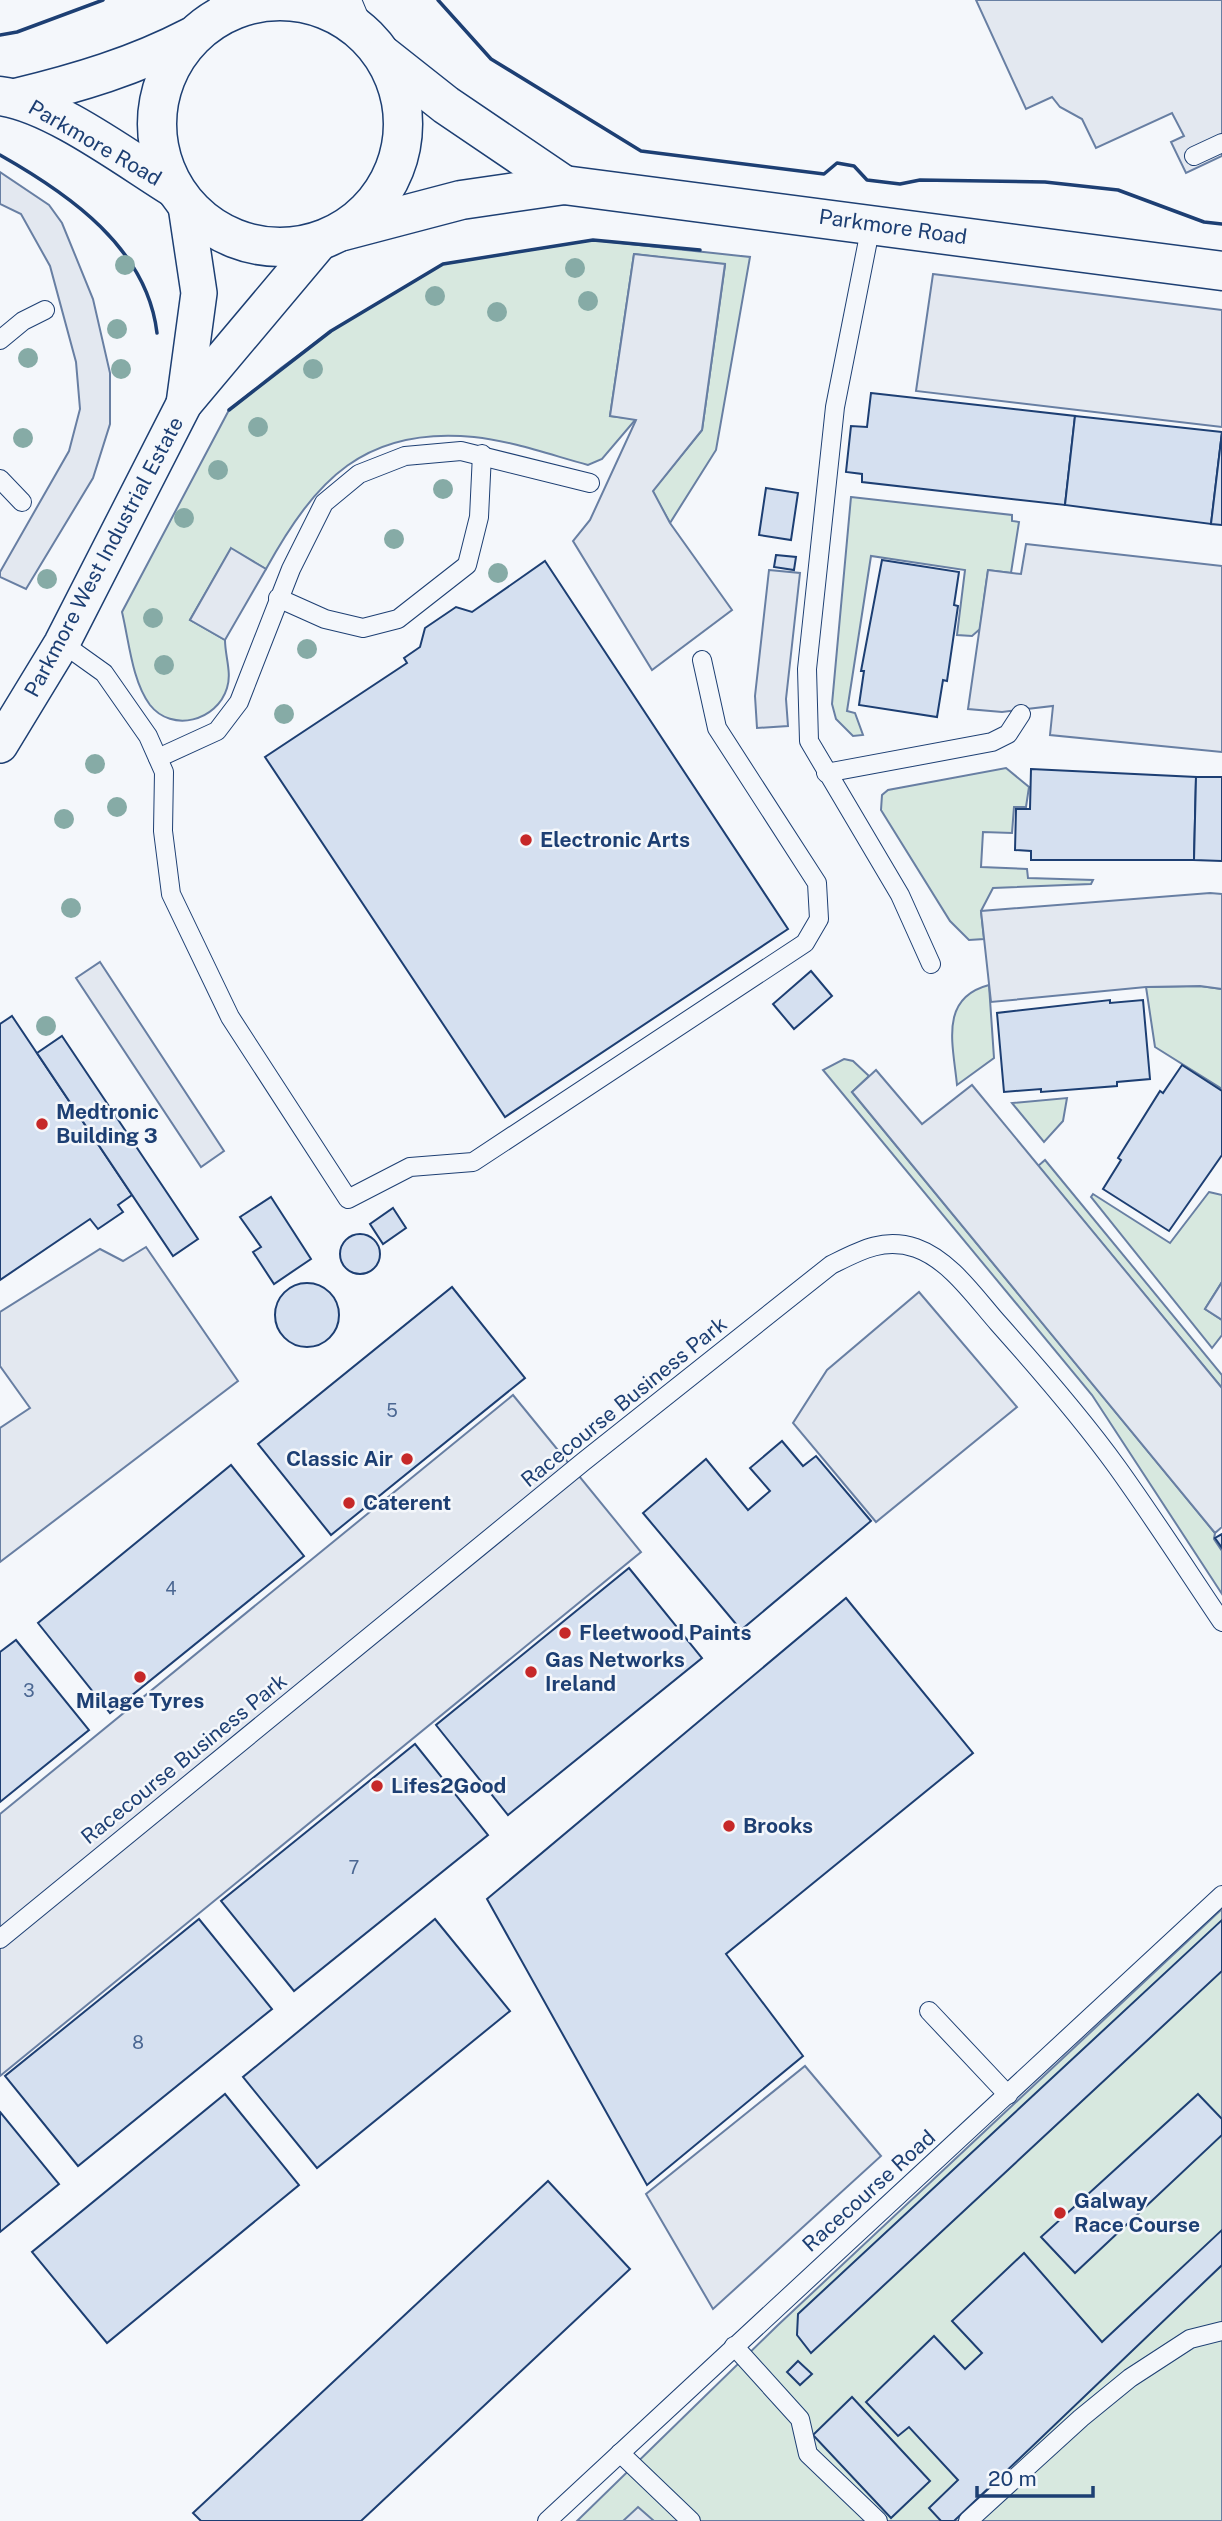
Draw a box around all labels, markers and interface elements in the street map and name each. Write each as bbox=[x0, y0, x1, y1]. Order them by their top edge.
street label: Parkmore Road bbox=[24, 94, 166, 191]
street label: Parkmore Road bbox=[817, 204, 969, 249]
street label: Parkmore West Industrial Estate bbox=[19, 412, 188, 701]
place label: Electronic Arts bbox=[540, 827, 690, 852]
marker: Electronic Arts bbox=[518, 832, 534, 848]
place label: Medtronic Building 3 bbox=[56, 1099, 159, 1148]
marker: Medtronic Building 3 bbox=[34, 1116, 50, 1132]
street label: Racecourse Business Park bbox=[516, 1311, 732, 1492]
house number: 5 bbox=[386, 1400, 398, 1421]
place label: Classic Air bbox=[286, 1446, 393, 1471]
marker: Classic Air bbox=[399, 1451, 415, 1467]
place label: Caterent bbox=[363, 1490, 451, 1515]
marker: Caterent bbox=[341, 1495, 357, 1511]
house number: 4 bbox=[165, 1578, 177, 1599]
place label: Fleetwood Paints bbox=[579, 1620, 752, 1645]
marker: Fleetwood Paints bbox=[557, 1625, 573, 1641]
place label: Gas Networks Ireland bbox=[545, 1647, 685, 1696]
marker: Gas Networks Ireland bbox=[523, 1664, 539, 1680]
street label: Racecourse Business Park bbox=[76, 1668, 292, 1849]
marker: Milage Tyres bbox=[132, 1669, 148, 1685]
house number: 3 bbox=[23, 1680, 35, 1701]
place label: Milage Tyres bbox=[76, 1688, 204, 1713]
place label: Lifes2Good bbox=[391, 1773, 506, 1798]
marker: Lifes2Good bbox=[369, 1778, 385, 1794]
place label: Brooks bbox=[743, 1813, 813, 1838]
marker: Brooks bbox=[721, 1818, 737, 1834]
house number: 7 bbox=[349, 1857, 359, 1878]
house number: 8 bbox=[132, 2032, 144, 2053]
street label: Racecourse Road bbox=[797, 2125, 940, 2257]
place label: Galway Race Course bbox=[1074, 2188, 1200, 2237]
marker: Galway Race Course bbox=[1052, 2205, 1068, 2221]
scale bar bbox=[977, 2454, 1092, 2498]
text: 20 m bbox=[988, 2466, 1037, 2491]

